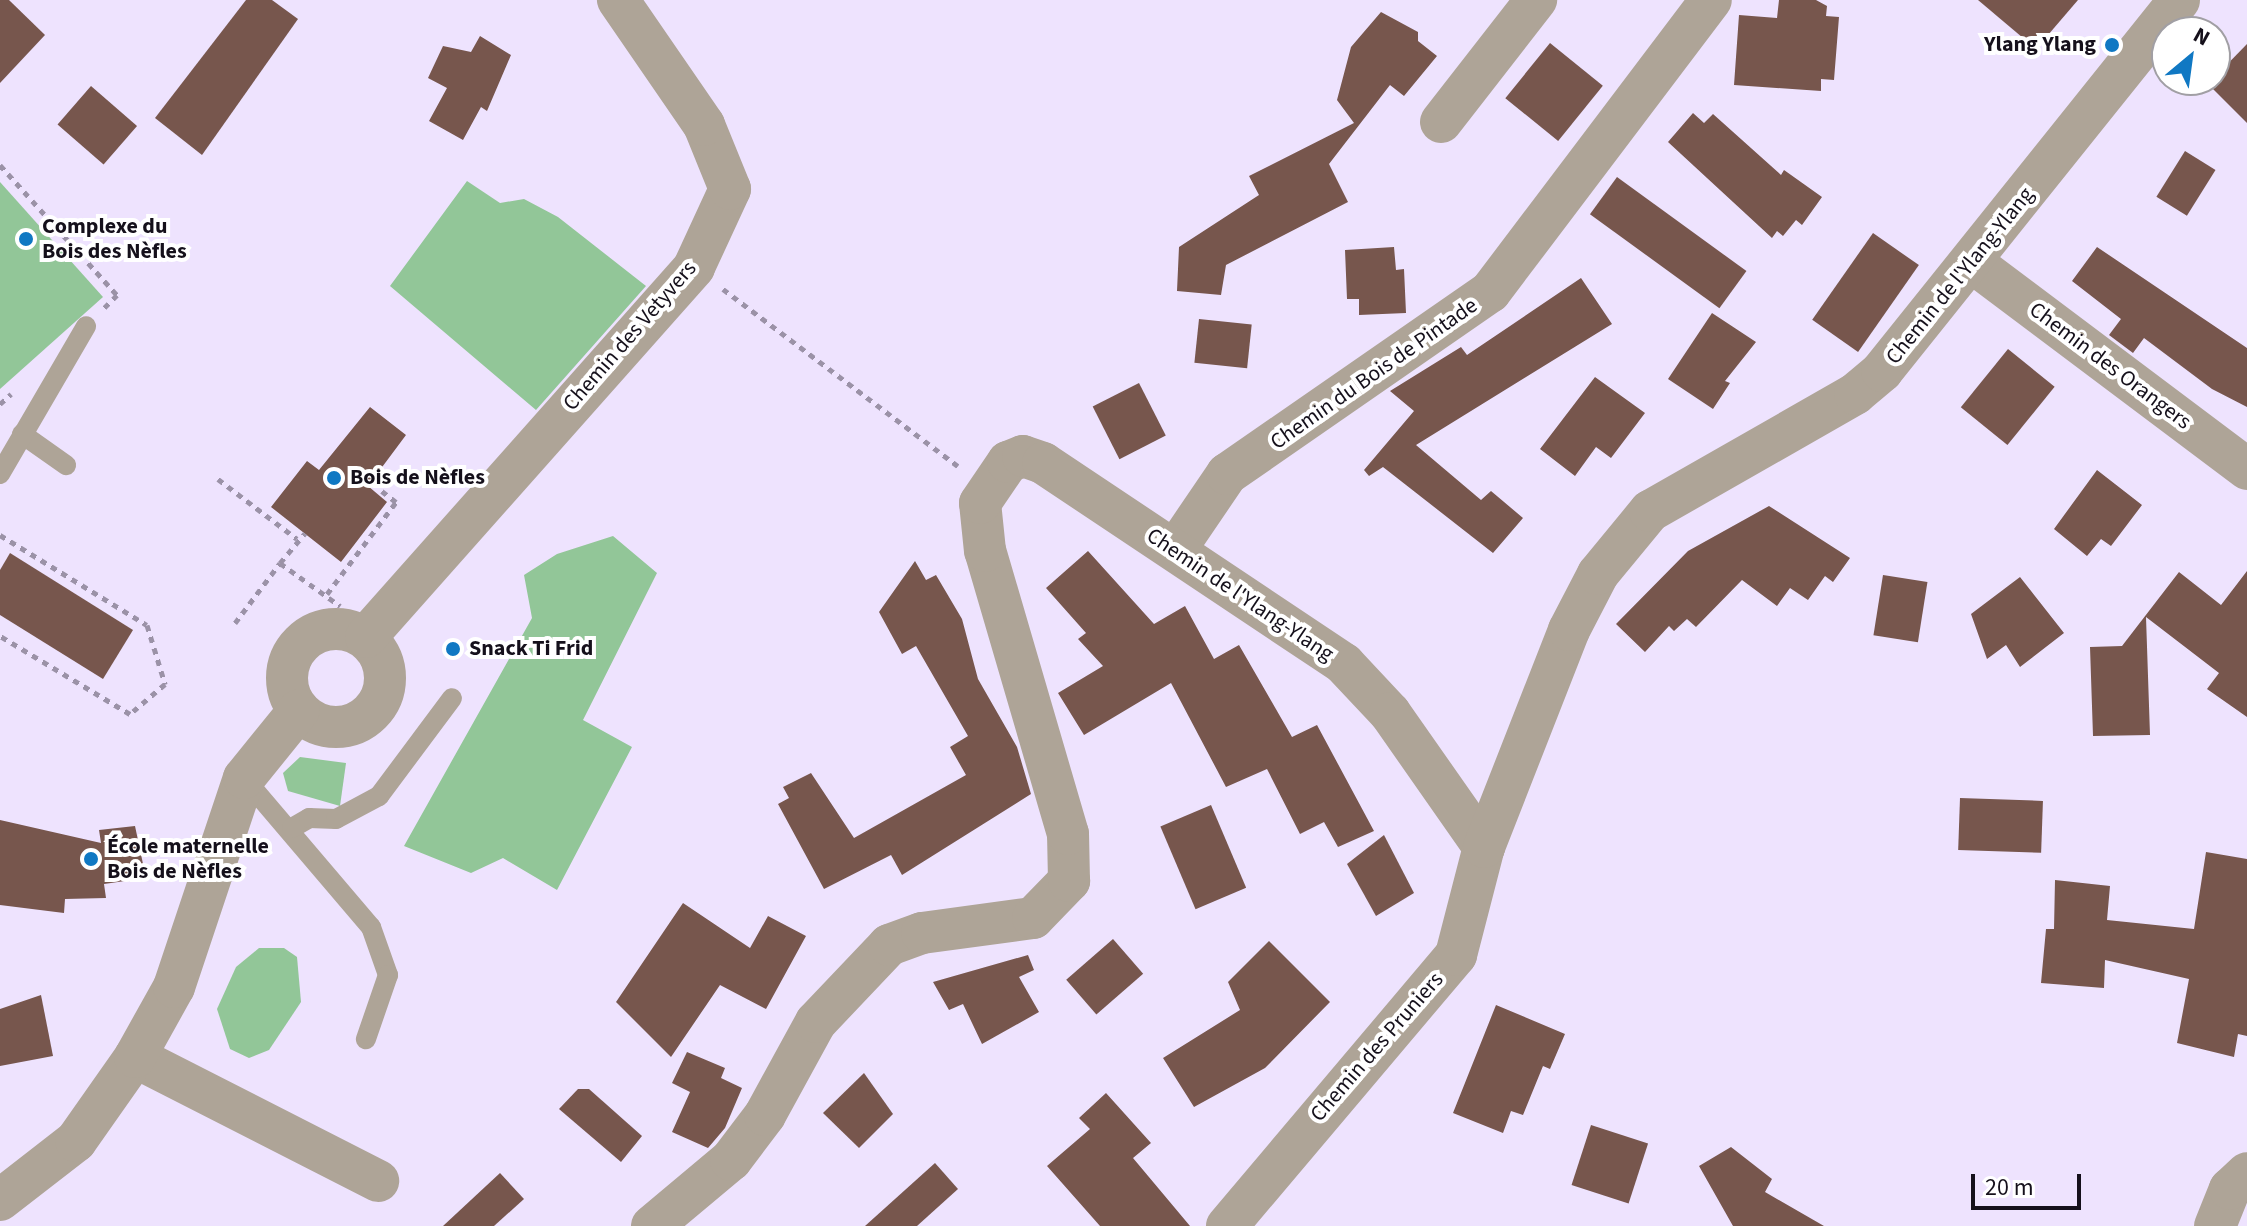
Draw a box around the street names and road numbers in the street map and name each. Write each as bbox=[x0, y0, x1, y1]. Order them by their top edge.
street label: Chemin de l'Ylang-Ylang bbox=[1880, 182, 2040, 370]
street label: Chemin des Vetyvers bbox=[558, 256, 702, 416]
street label: Chemin du Bois de Pintade bbox=[1265, 292, 1483, 456]
street label: Chemin des Orangers bbox=[2024, 297, 2196, 435]
street label: Chemin de l'Ylang-Ylang bbox=[1141, 523, 1339, 667]
street label: Chemin des Pruniers bbox=[1305, 967, 1449, 1127]

